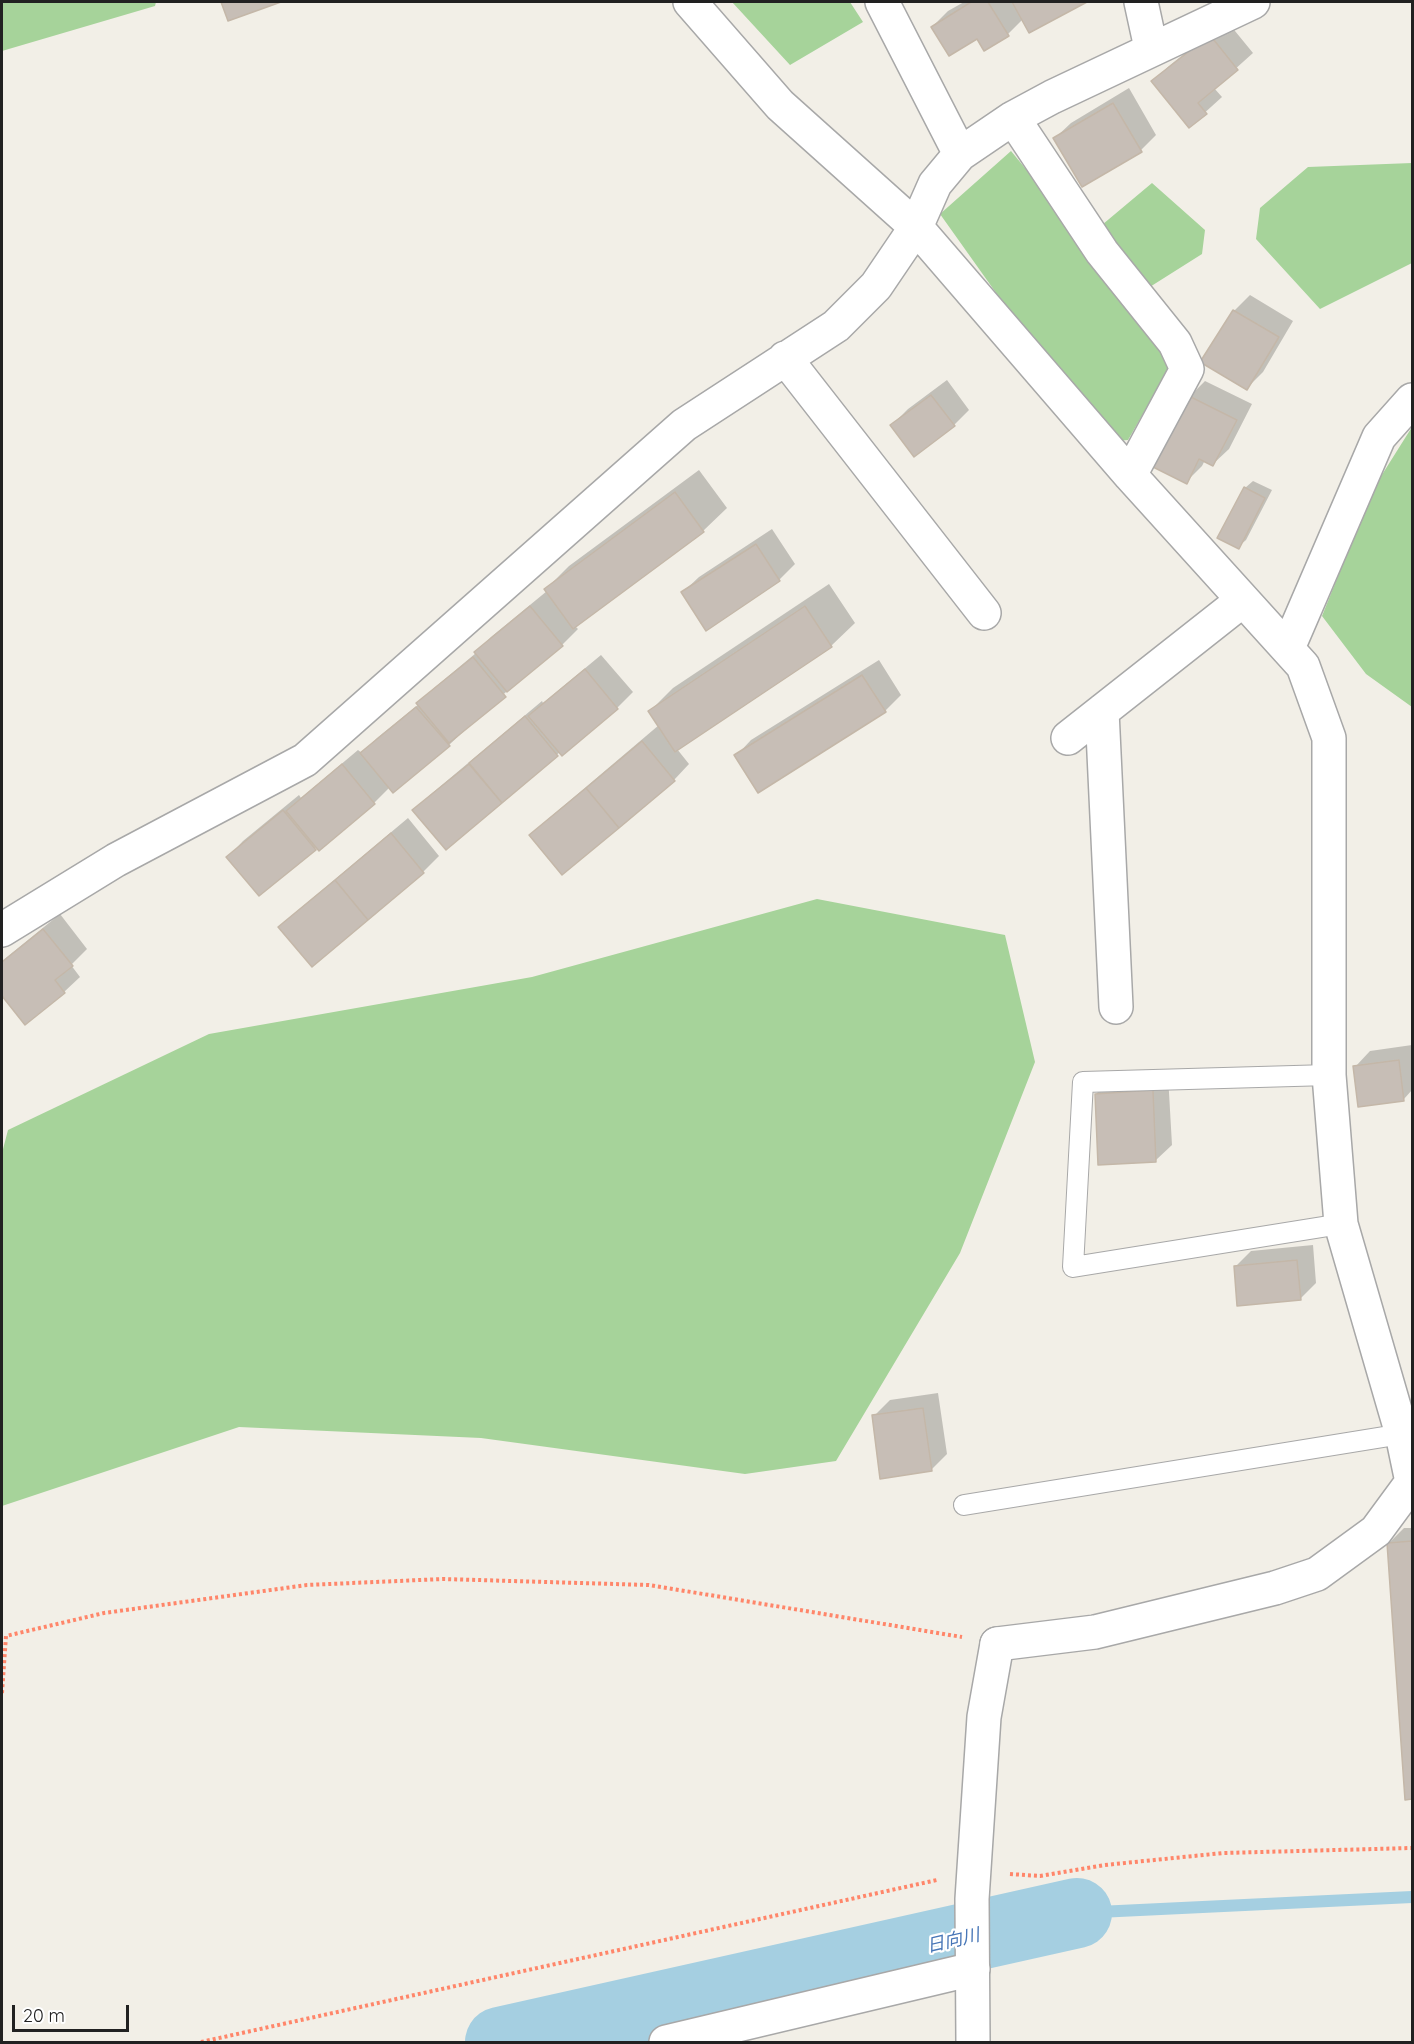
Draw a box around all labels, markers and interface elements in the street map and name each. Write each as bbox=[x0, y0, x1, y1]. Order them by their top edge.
water label: 日向川 bbox=[924, 1924, 982, 1958]
scale bar bbox=[15, 1993, 132, 2031]
text: 20 m bbox=[23, 2004, 65, 2027]

